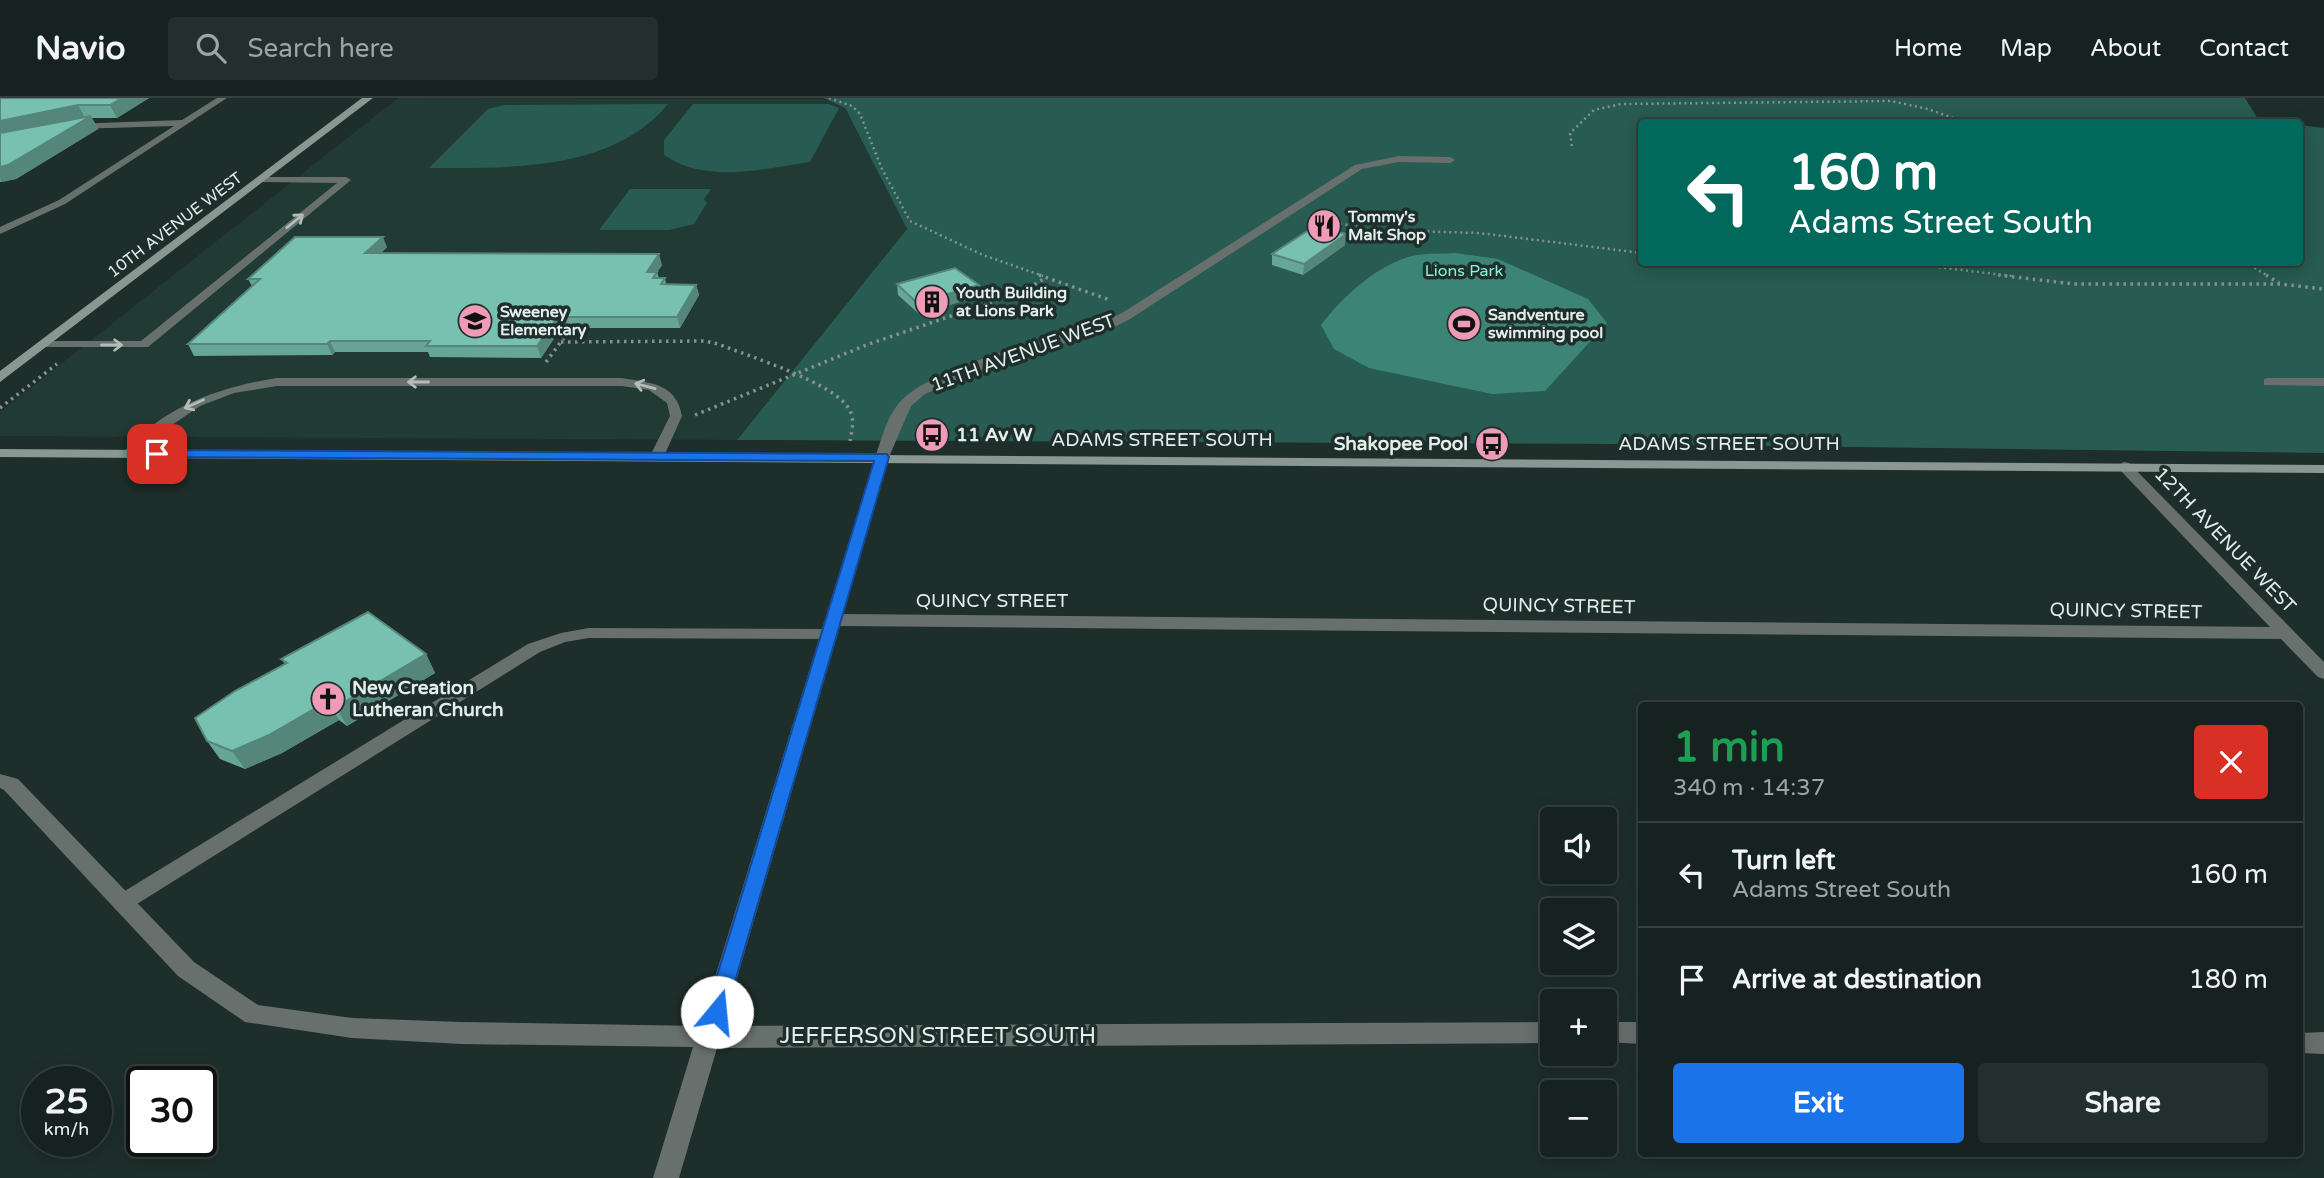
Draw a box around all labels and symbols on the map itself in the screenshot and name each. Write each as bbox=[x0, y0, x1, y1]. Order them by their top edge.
street label: 10TH AVENUE WEST bbox=[104, 168, 246, 282]
restaurant icon: Tommy's Malt Shop bbox=[1305, 207, 1343, 245]
place label: Tommy's Malt Shop bbox=[1347, 207, 1426, 245]
one-way arrow bbox=[286, 213, 304, 229]
park label: Lions Park bbox=[1425, 261, 1504, 281]
building icon: Youth Building at Lions Park bbox=[913, 283, 951, 321]
place label: Youth Building at Lions Park bbox=[956, 283, 1067, 321]
school or university icon: Sweeney Elementary bbox=[456, 302, 494, 340]
place label: Sweeney Elementary bbox=[500, 302, 587, 340]
sports icon: Sandventure swimming pool bbox=[1445, 305, 1483, 343]
place label: Sandventure swimming pool bbox=[1488, 305, 1603, 343]
street label: 11TH AVENUE WEST bbox=[928, 309, 1118, 397]
one-way arrow bbox=[100, 338, 123, 352]
one-way arrow bbox=[407, 375, 430, 389]
one-way arrow bbox=[634, 379, 657, 392]
one-way arrow bbox=[184, 398, 205, 411]
bus stop icon: 11 Av W bbox=[913, 416, 951, 454]
pin bbox=[127, 424, 187, 484]
place label: 11 Av W bbox=[956, 424, 1033, 446]
bus stop icon: Shakopee Pool bbox=[1473, 425, 1511, 463]
street label: ADAMS STREET SOUTH bbox=[1051, 429, 1273, 451]
place label: Shakopee Pool bbox=[1334, 433, 1468, 456]
street label: ADAMS STREET SOUTH bbox=[1618, 433, 1840, 455]
street label: 12TH AVENUE WEST bbox=[2150, 463, 2301, 618]
street label: QUINCY STREET bbox=[916, 590, 1069, 612]
street label: QUINCY STREET bbox=[1482, 594, 1636, 618]
street label: QUINCY STREET bbox=[2049, 599, 2203, 623]
place label: New Creation Lutheran Church bbox=[352, 677, 504, 721]
church icon: New Creation Lutheran Church bbox=[309, 680, 347, 718]
position arrow bbox=[680, 975, 754, 1049]
street label: JEFFERSON STREET SOUTH bbox=[780, 1022, 1096, 1050]
speed limit sign: 30 bbox=[126, 1066, 217, 1157]

